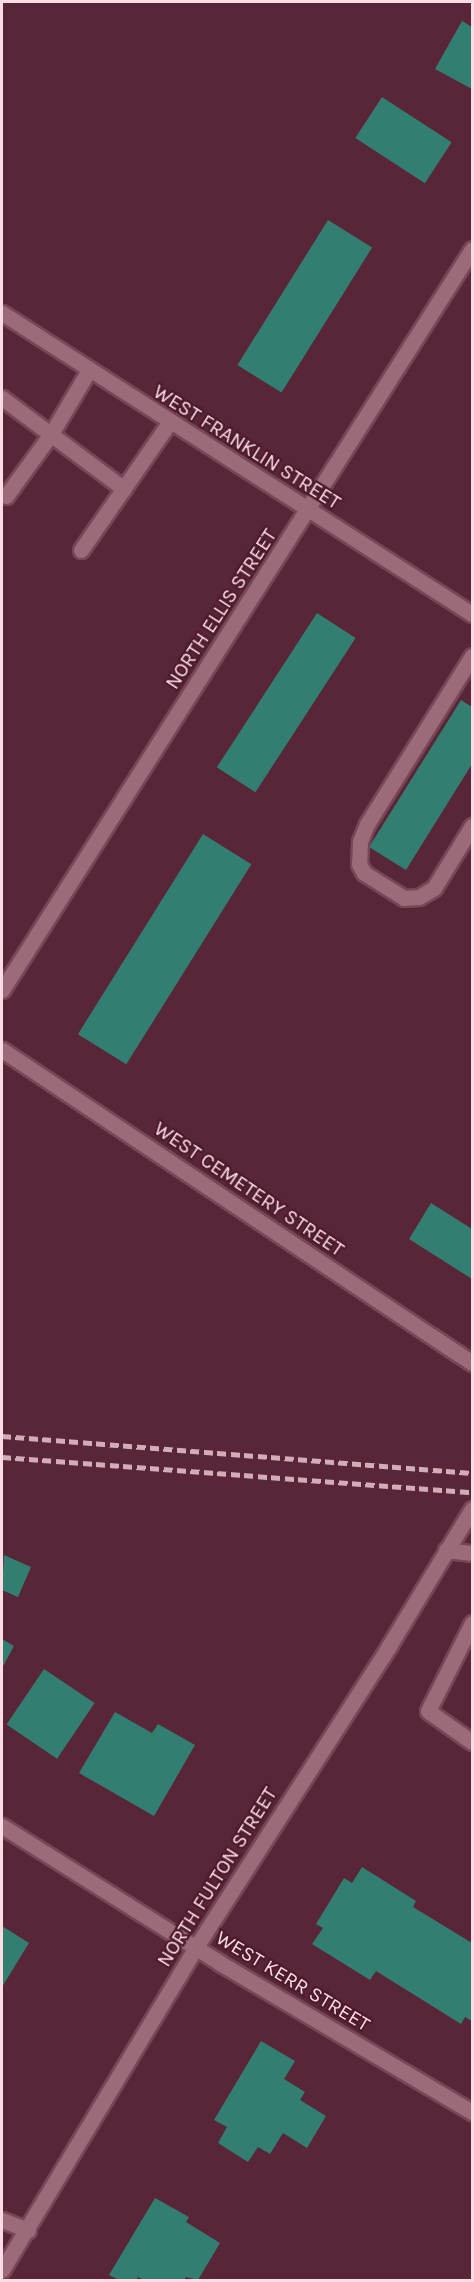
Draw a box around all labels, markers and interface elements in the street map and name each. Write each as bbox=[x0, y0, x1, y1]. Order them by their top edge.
street label: WEST FRANKLIN STREET bbox=[149, 380, 345, 514]
street label: NORTH ELLIS STREET bbox=[160, 524, 282, 694]
street label: WEST CEMETERY STREET bbox=[150, 1117, 348, 1261]
street label: NORTH FULTON STREET bbox=[152, 1783, 282, 1971]
street label: WEST KERR STREET bbox=[212, 1926, 374, 2036]

